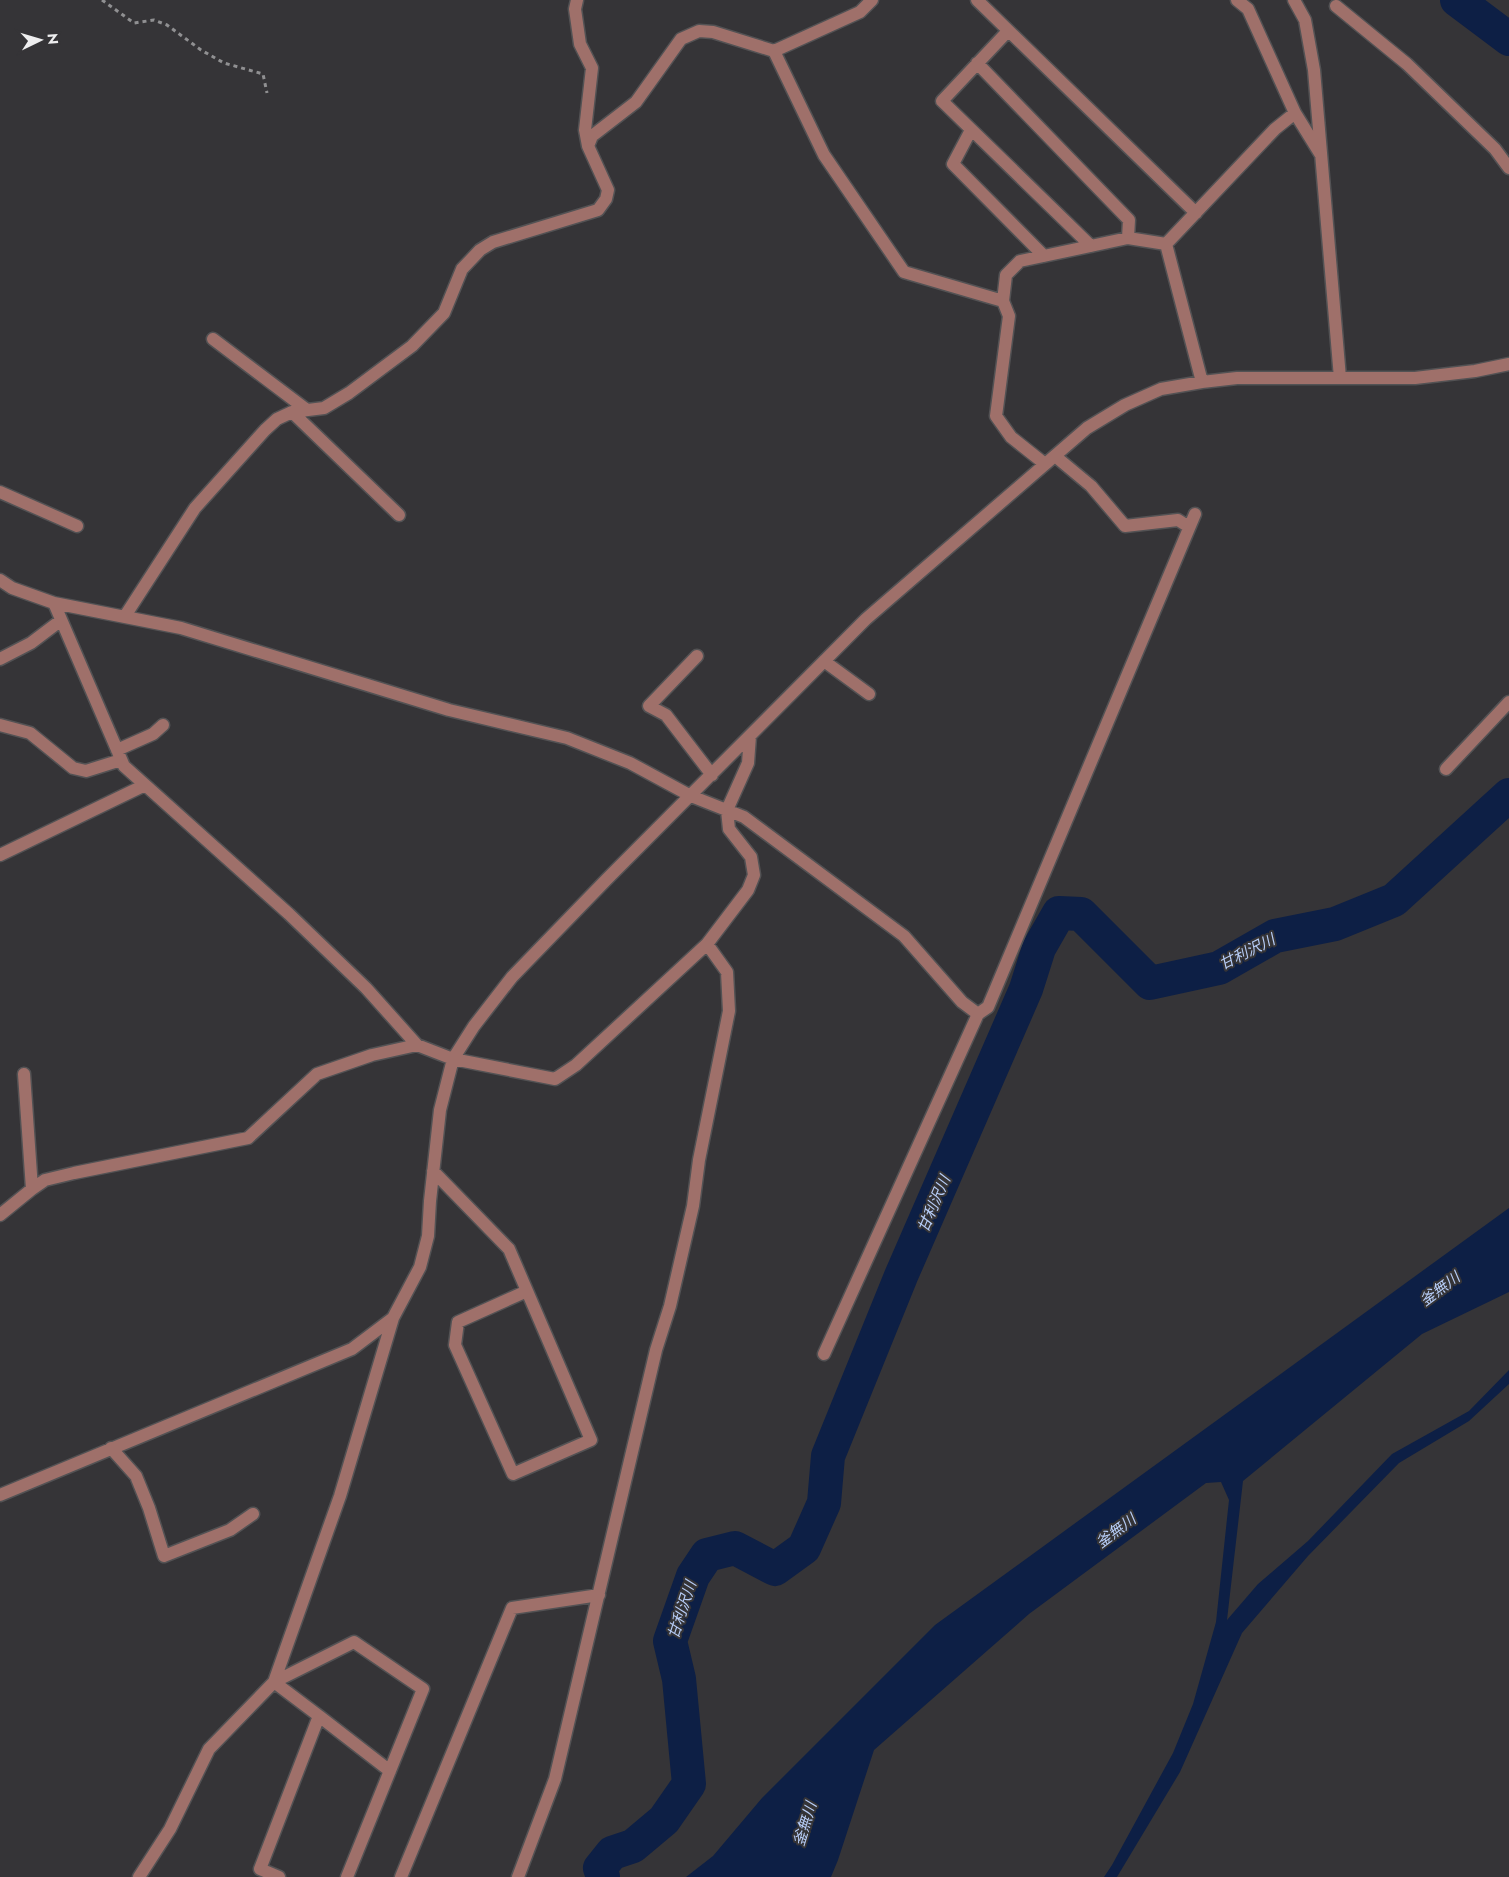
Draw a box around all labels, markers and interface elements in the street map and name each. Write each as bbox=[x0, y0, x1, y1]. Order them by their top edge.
north arrow bbox=[15, 15, 65, 65]
text: N bbox=[43, 32, 63, 45]
water label: 甘利沢川 bbox=[1215, 928, 1280, 975]
water label: 甘利沢川 bbox=[912, 1170, 957, 1236]
water label: 釜無川 bbox=[1415, 1265, 1466, 1311]
water label: 釜無川 bbox=[1091, 1507, 1142, 1553]
water label: 甘利沢川 bbox=[662, 1576, 702, 1642]
water label: 釜無川 bbox=[788, 1797, 823, 1849]

